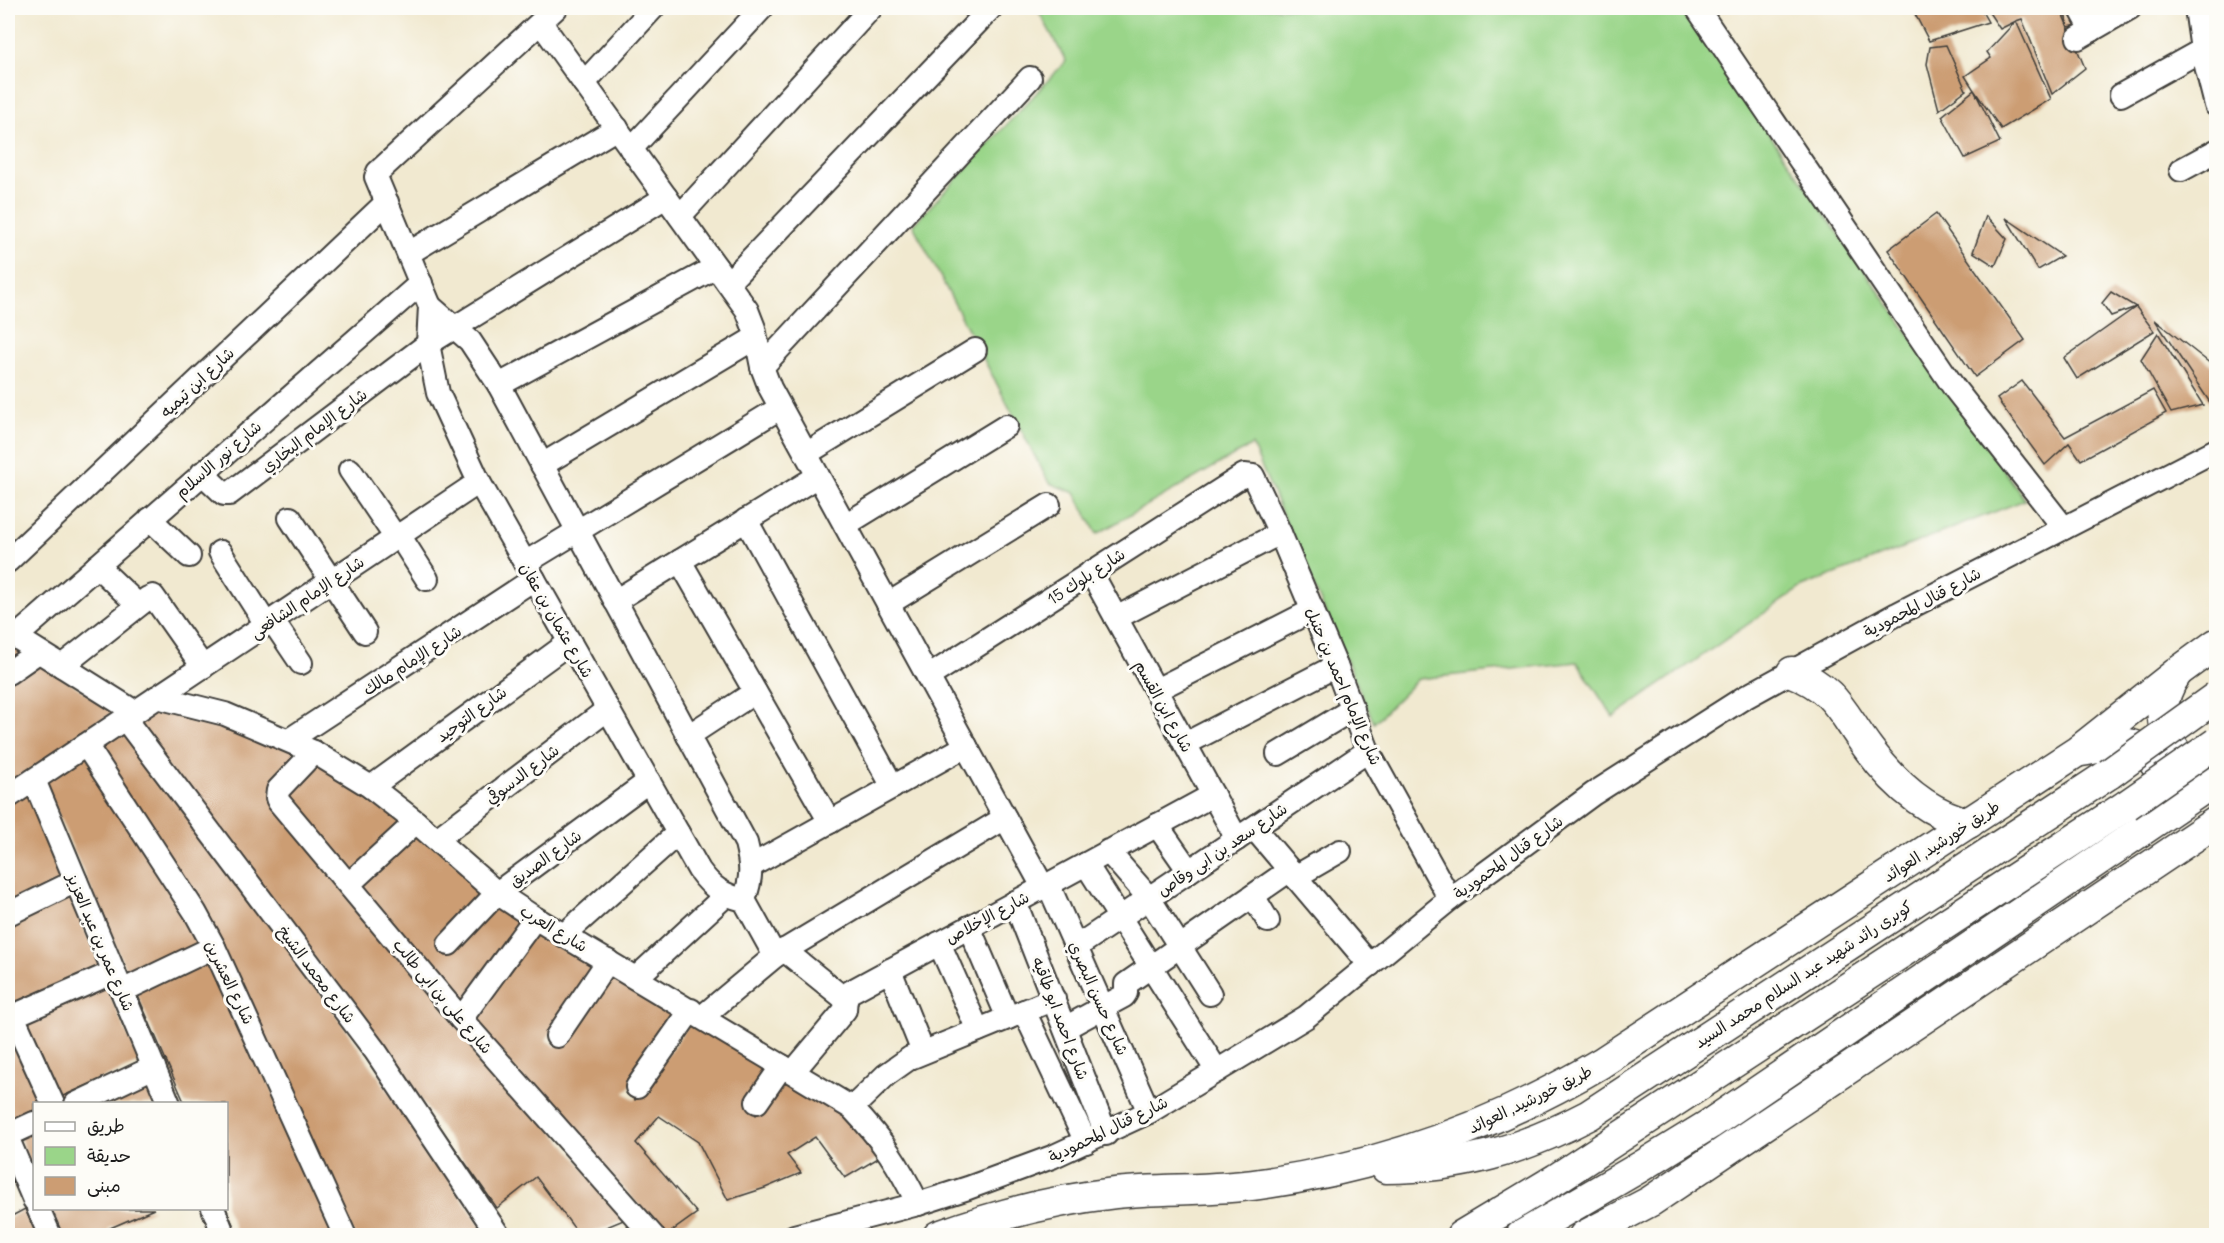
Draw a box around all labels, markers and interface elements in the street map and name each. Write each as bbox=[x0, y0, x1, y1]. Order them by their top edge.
street label: شارع ابن تيميه bbox=[156, 343, 240, 423]
street label: شارع الإمام البخاري bbox=[257, 384, 373, 479]
street label: شارع نور الاسلام bbox=[171, 416, 267, 504]
street label: شارع بلوك 15 bbox=[1043, 543, 1130, 610]
street label: شارع الإمام الشافعى bbox=[246, 551, 370, 645]
street label: شارع عثمان بن عفان bbox=[514, 559, 598, 682]
street label: شارع قنال المحمودية bbox=[1860, 563, 1985, 643]
street label: شارع الإمام احمد بن حنبل bbox=[1299, 604, 1386, 769]
street label: شارع الإمام مالك bbox=[359, 621, 467, 702]
street label: شارع ابن القسم bbox=[1128, 656, 1198, 757]
street label: شارع التوحيد bbox=[432, 682, 511, 748]
street label: شارع الدسوقي bbox=[481, 740, 564, 810]
street label: طريق خورشيد, العوائد bbox=[1879, 796, 2004, 887]
street label: شارع سعد بن ابى وقاص bbox=[1153, 798, 1292, 902]
street label: شارع قنال المحمودية bbox=[1449, 811, 1568, 905]
street label: شارع الصديق bbox=[505, 825, 586, 893]
street label: شارع عمر بن عبد العزيز bbox=[60, 868, 139, 1015]
street label: شارع الإخلاص bbox=[942, 887, 1033, 949]
street label: كوبرى رائد شهيد عبد السلام محمد السيد bbox=[1690, 896, 1917, 1055]
street label: شارع العرب bbox=[516, 900, 591, 958]
street label: شارع محمد الشيخ bbox=[272, 921, 360, 1028]
street label: شارع على بن ابى طالب bbox=[388, 934, 497, 1059]
street label: شارع العشرين bbox=[199, 937, 259, 1028]
street label: شارع حسن البصري bbox=[1063, 938, 1133, 1059]
street label: شارع احمد ابو طاقيه bbox=[1026, 954, 1094, 1083]
street label: طريق خورشيد, العوائد bbox=[1465, 1060, 1596, 1139]
street label: شارع قنال المحمودية bbox=[1045, 1091, 1172, 1168]
legend bbox=[33, 1102, 228, 1210]
text: طريق bbox=[87, 1114, 125, 1137]
text: حديقة bbox=[87, 1144, 131, 1167]
text: مبنى bbox=[87, 1174, 121, 1197]

